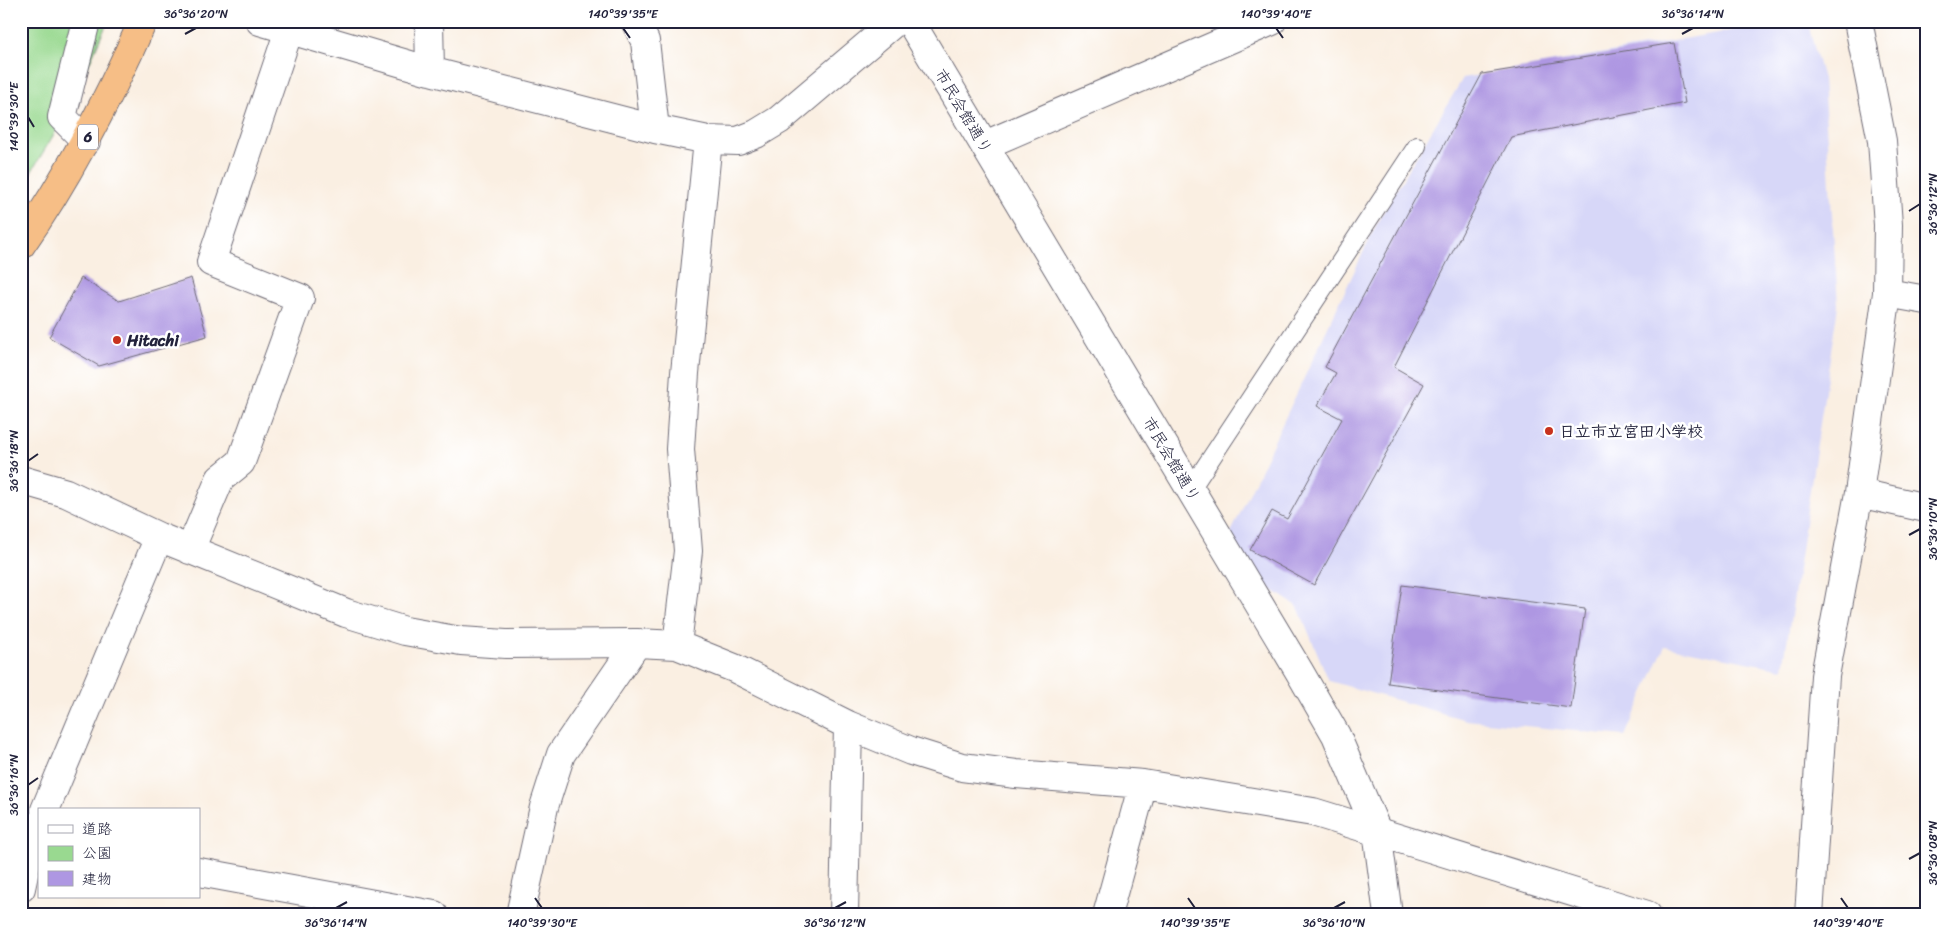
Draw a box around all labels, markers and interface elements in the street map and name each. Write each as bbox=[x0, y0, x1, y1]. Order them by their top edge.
text: 36°36'20"N bbox=[164, 3, 229, 25]
text: 140°39'35"E bbox=[588, 3, 659, 25]
text: 140°39'40"E bbox=[1241, 3, 1313, 25]
text: 36°36'14"N bbox=[1662, 3, 1725, 25]
street label: 市民会館通り bbox=[926, 63, 1001, 160]
text: 140°39'30"E bbox=[3, 81, 25, 152]
road number: 6 bbox=[78, 124, 98, 150]
text: 36°36'12"N bbox=[1922, 172, 1944, 235]
place label: Hitachi bbox=[126, 326, 179, 355]
marker: Hitachi bbox=[111, 334, 123, 346]
street label: 市民会館通り bbox=[1134, 411, 1209, 508]
place label: 日立市立宮田小学校 bbox=[1559, 417, 1703, 446]
marker: 日立市立宮田小学校 bbox=[1543, 425, 1555, 437]
text: 36°36'18"N bbox=[3, 429, 25, 492]
text: 36°36'10"N bbox=[1922, 497, 1944, 560]
text: 36°36'16"N bbox=[3, 753, 25, 816]
legend bbox=[38, 808, 200, 898]
text: 道路 bbox=[82, 816, 112, 842]
text: 36°36'08"N bbox=[1922, 820, 1944, 885]
text: 公園 bbox=[82, 840, 112, 866]
text: 建物 bbox=[82, 866, 112, 892]
text: 36°36'14"N bbox=[305, 912, 368, 934]
text: 140°39'30"E bbox=[507, 912, 578, 934]
text: 36°36'12"N bbox=[804, 912, 867, 934]
text: 140°39'35"E bbox=[1160, 912, 1231, 934]
text: 36°36'10"N bbox=[1303, 912, 1366, 934]
text: 140°39'40"E bbox=[1813, 912, 1885, 934]

